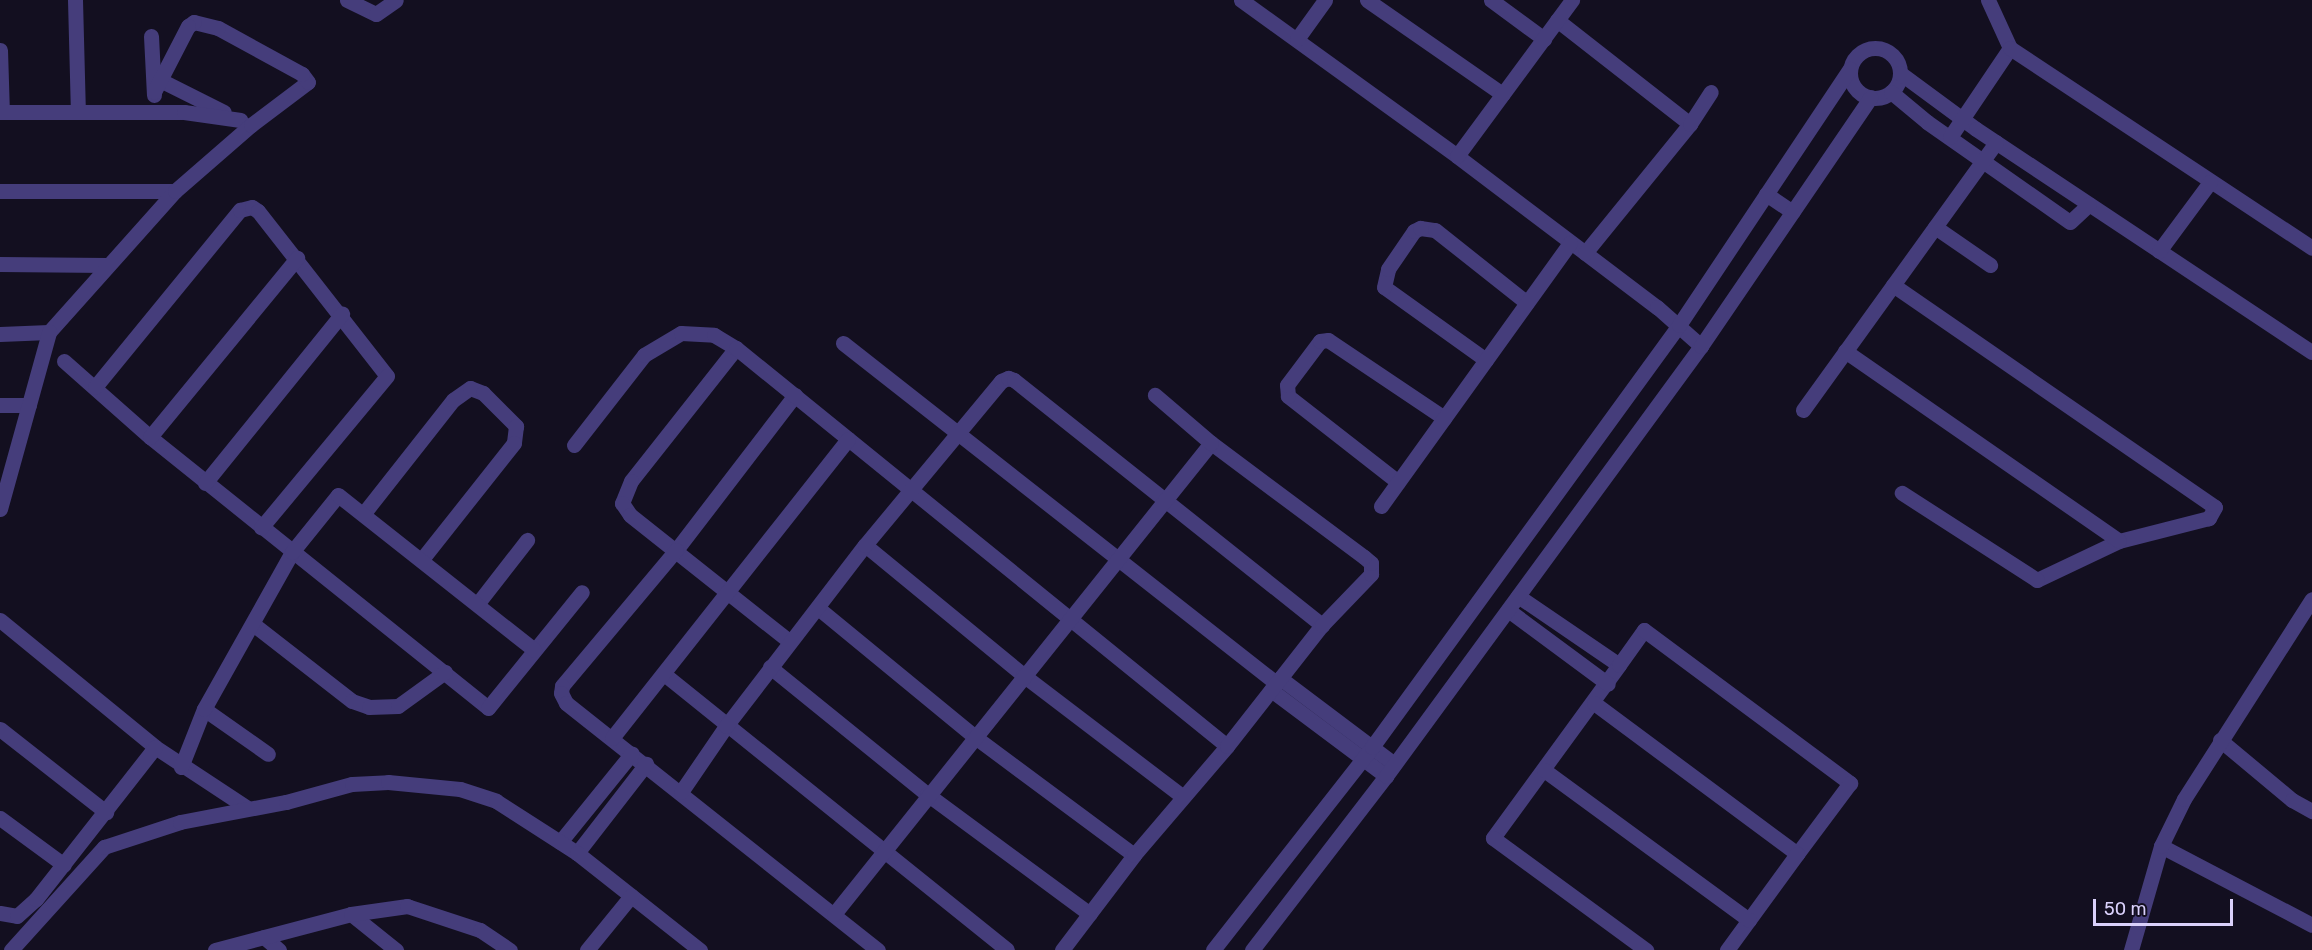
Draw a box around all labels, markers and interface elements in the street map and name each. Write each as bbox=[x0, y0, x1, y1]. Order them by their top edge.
scale bar bbox=[2096, 887, 2236, 925]
text: 50 m bbox=[2104, 898, 2147, 920]

